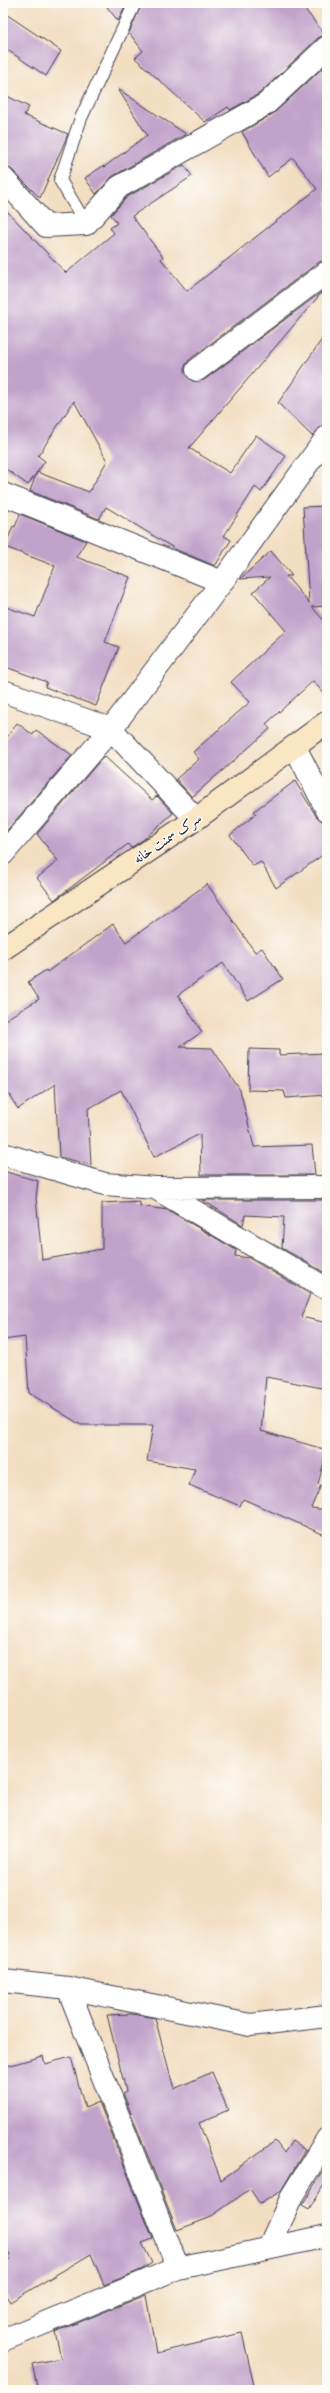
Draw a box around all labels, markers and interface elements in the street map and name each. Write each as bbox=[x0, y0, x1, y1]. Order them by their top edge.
street label: سرک سمنت خانه bbox=[130, 809, 205, 868]

